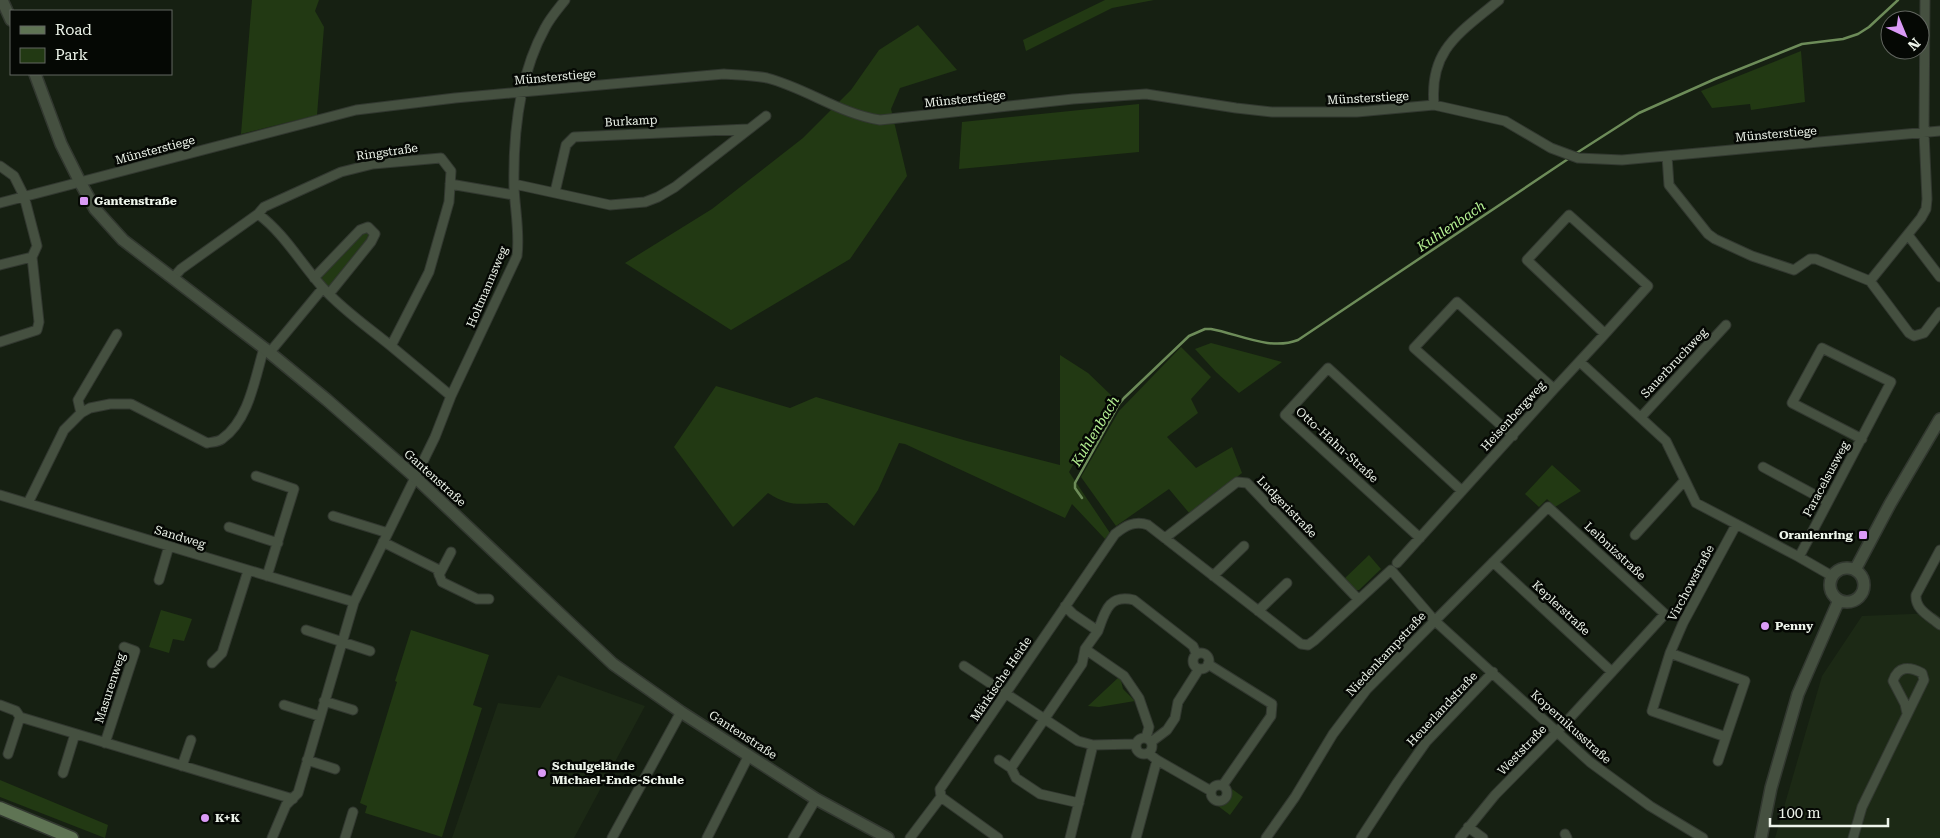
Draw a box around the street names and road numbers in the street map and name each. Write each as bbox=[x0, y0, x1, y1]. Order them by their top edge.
street label: Münsterstiege bbox=[514, 66, 597, 88]
street label: Münsterstiege bbox=[924, 88, 1007, 110]
street label: Münsterstiege bbox=[1327, 89, 1410, 107]
street label: Burkamp bbox=[604, 113, 658, 129]
street label: Münsterstiege bbox=[1735, 123, 1818, 145]
street label: Münsterstiege bbox=[114, 133, 197, 167]
street label: Ringstraße bbox=[355, 141, 419, 163]
street label: Holtmannsweg bbox=[464, 244, 511, 330]
street label: Sauerbruchweg bbox=[1638, 325, 1710, 401]
street label: Heisenbergweg bbox=[1478, 378, 1548, 454]
street label: Otto-Hahn-Straße bbox=[1293, 404, 1381, 486]
street label: Paracelsusweg bbox=[1800, 439, 1852, 519]
street label: Gantenstraße bbox=[401, 447, 469, 510]
street label: Ludgeristraße bbox=[1254, 473, 1320, 541]
street label: Leibnizstraße bbox=[1582, 519, 1649, 583]
street label: Sandweg bbox=[153, 523, 207, 551]
street label: Virchowstraße bbox=[1665, 542, 1717, 623]
street label: Keplerstraße bbox=[1529, 578, 1593, 639]
street label: Niedenkampstraße bbox=[1343, 609, 1429, 699]
street label: Märkische Heide bbox=[968, 634, 1035, 724]
street label: Masurenweg bbox=[92, 651, 128, 725]
street label: Heuerlandstraße bbox=[1404, 669, 1480, 749]
street label: Kopernikusstraße bbox=[1528, 687, 1614, 767]
street label: Gantenstraße bbox=[706, 708, 780, 762]
street label: Weststraße bbox=[1495, 722, 1550, 778]

